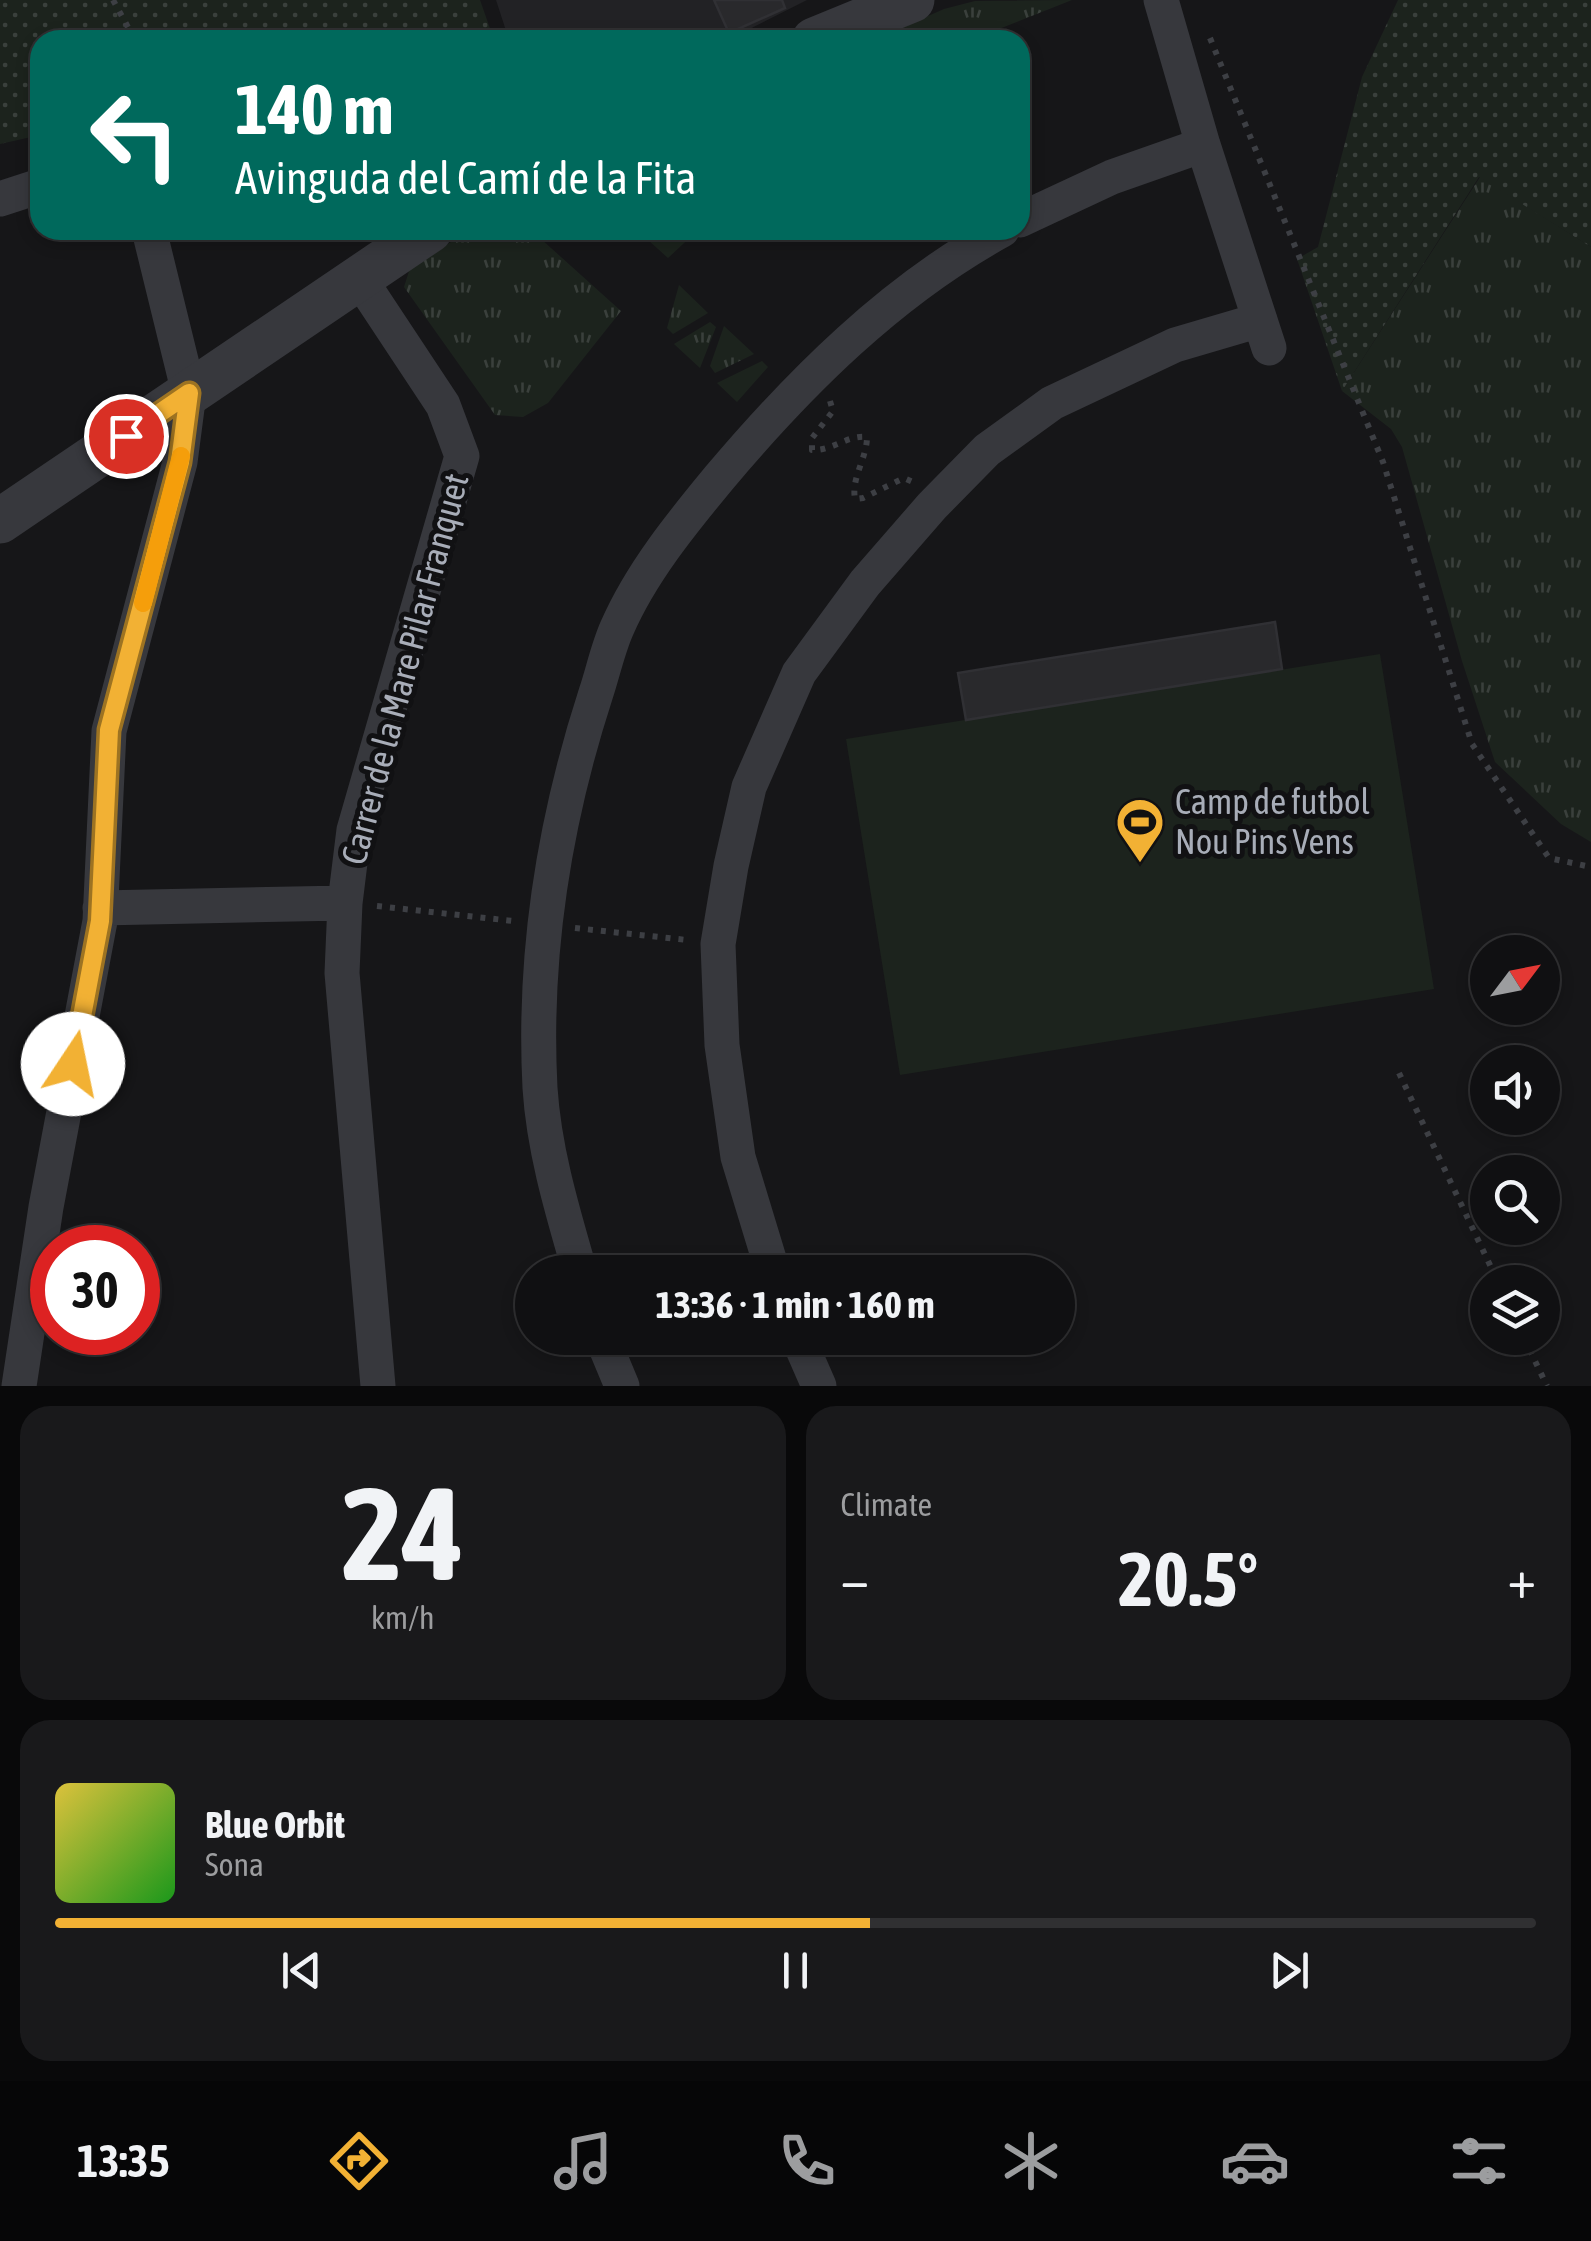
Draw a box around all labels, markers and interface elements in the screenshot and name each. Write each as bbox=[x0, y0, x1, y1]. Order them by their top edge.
text: 140 m bbox=[235, 69, 394, 149]
icon: left bbox=[70, 70, 200, 200]
text: Avinguda del Camí de la Fita bbox=[235, 152, 697, 204]
pin bbox=[84, 394, 169, 479]
icon: arrive bbox=[99, 409, 154, 464]
street label: Carrer de la Mare Pilar Franquet bbox=[333, 469, 476, 869]
place label: Camp de futbol Nou Pins Vens bbox=[1175, 781, 1370, 861]
sports icon: Camp de futbol Nou Pins Vens bbox=[1114, 796, 1166, 864]
north arrow bbox=[1470, 935, 1560, 1025]
map controls bbox=[1470, 935, 1560, 1355]
position arrow bbox=[21, 1012, 125, 1116]
button: sound bbox=[1470, 1045, 1560, 1135]
button: search bbox=[1470, 1155, 1560, 1245]
speed limit sign: 30 bbox=[30, 1225, 160, 1355]
button: layers bbox=[1470, 1265, 1560, 1355]
text: 13:36 · 1 min · 160 m bbox=[655, 1283, 935, 1326]
text: 24 bbox=[342, 1459, 464, 1608]
text: Climate bbox=[841, 1486, 932, 1523]
text: 20.5° bbox=[1118, 1536, 1258, 1622]
text: − bbox=[841, 1547, 869, 1610]
text: + bbox=[1507, 1547, 1536, 1610]
text: km/h bbox=[371, 1599, 434, 1636]
text: Blue Orbit bbox=[205, 1803, 345, 1846]
text: Sona bbox=[205, 1846, 264, 1883]
icon: previous bbox=[274, 1943, 329, 1998]
icon: pause bbox=[768, 1943, 823, 1998]
icon: next bbox=[1262, 1943, 1317, 1998]
icon: directions bbox=[324, 2126, 394, 2196]
icon: music bbox=[548, 2126, 618, 2196]
icon: phone bbox=[772, 2126, 842, 2196]
icon: climate bbox=[996, 2126, 1066, 2196]
icon: car bbox=[1220, 2126, 1290, 2196]
icon: filters bbox=[1444, 2126, 1514, 2196]
text: 13:35 bbox=[77, 2135, 170, 2187]

